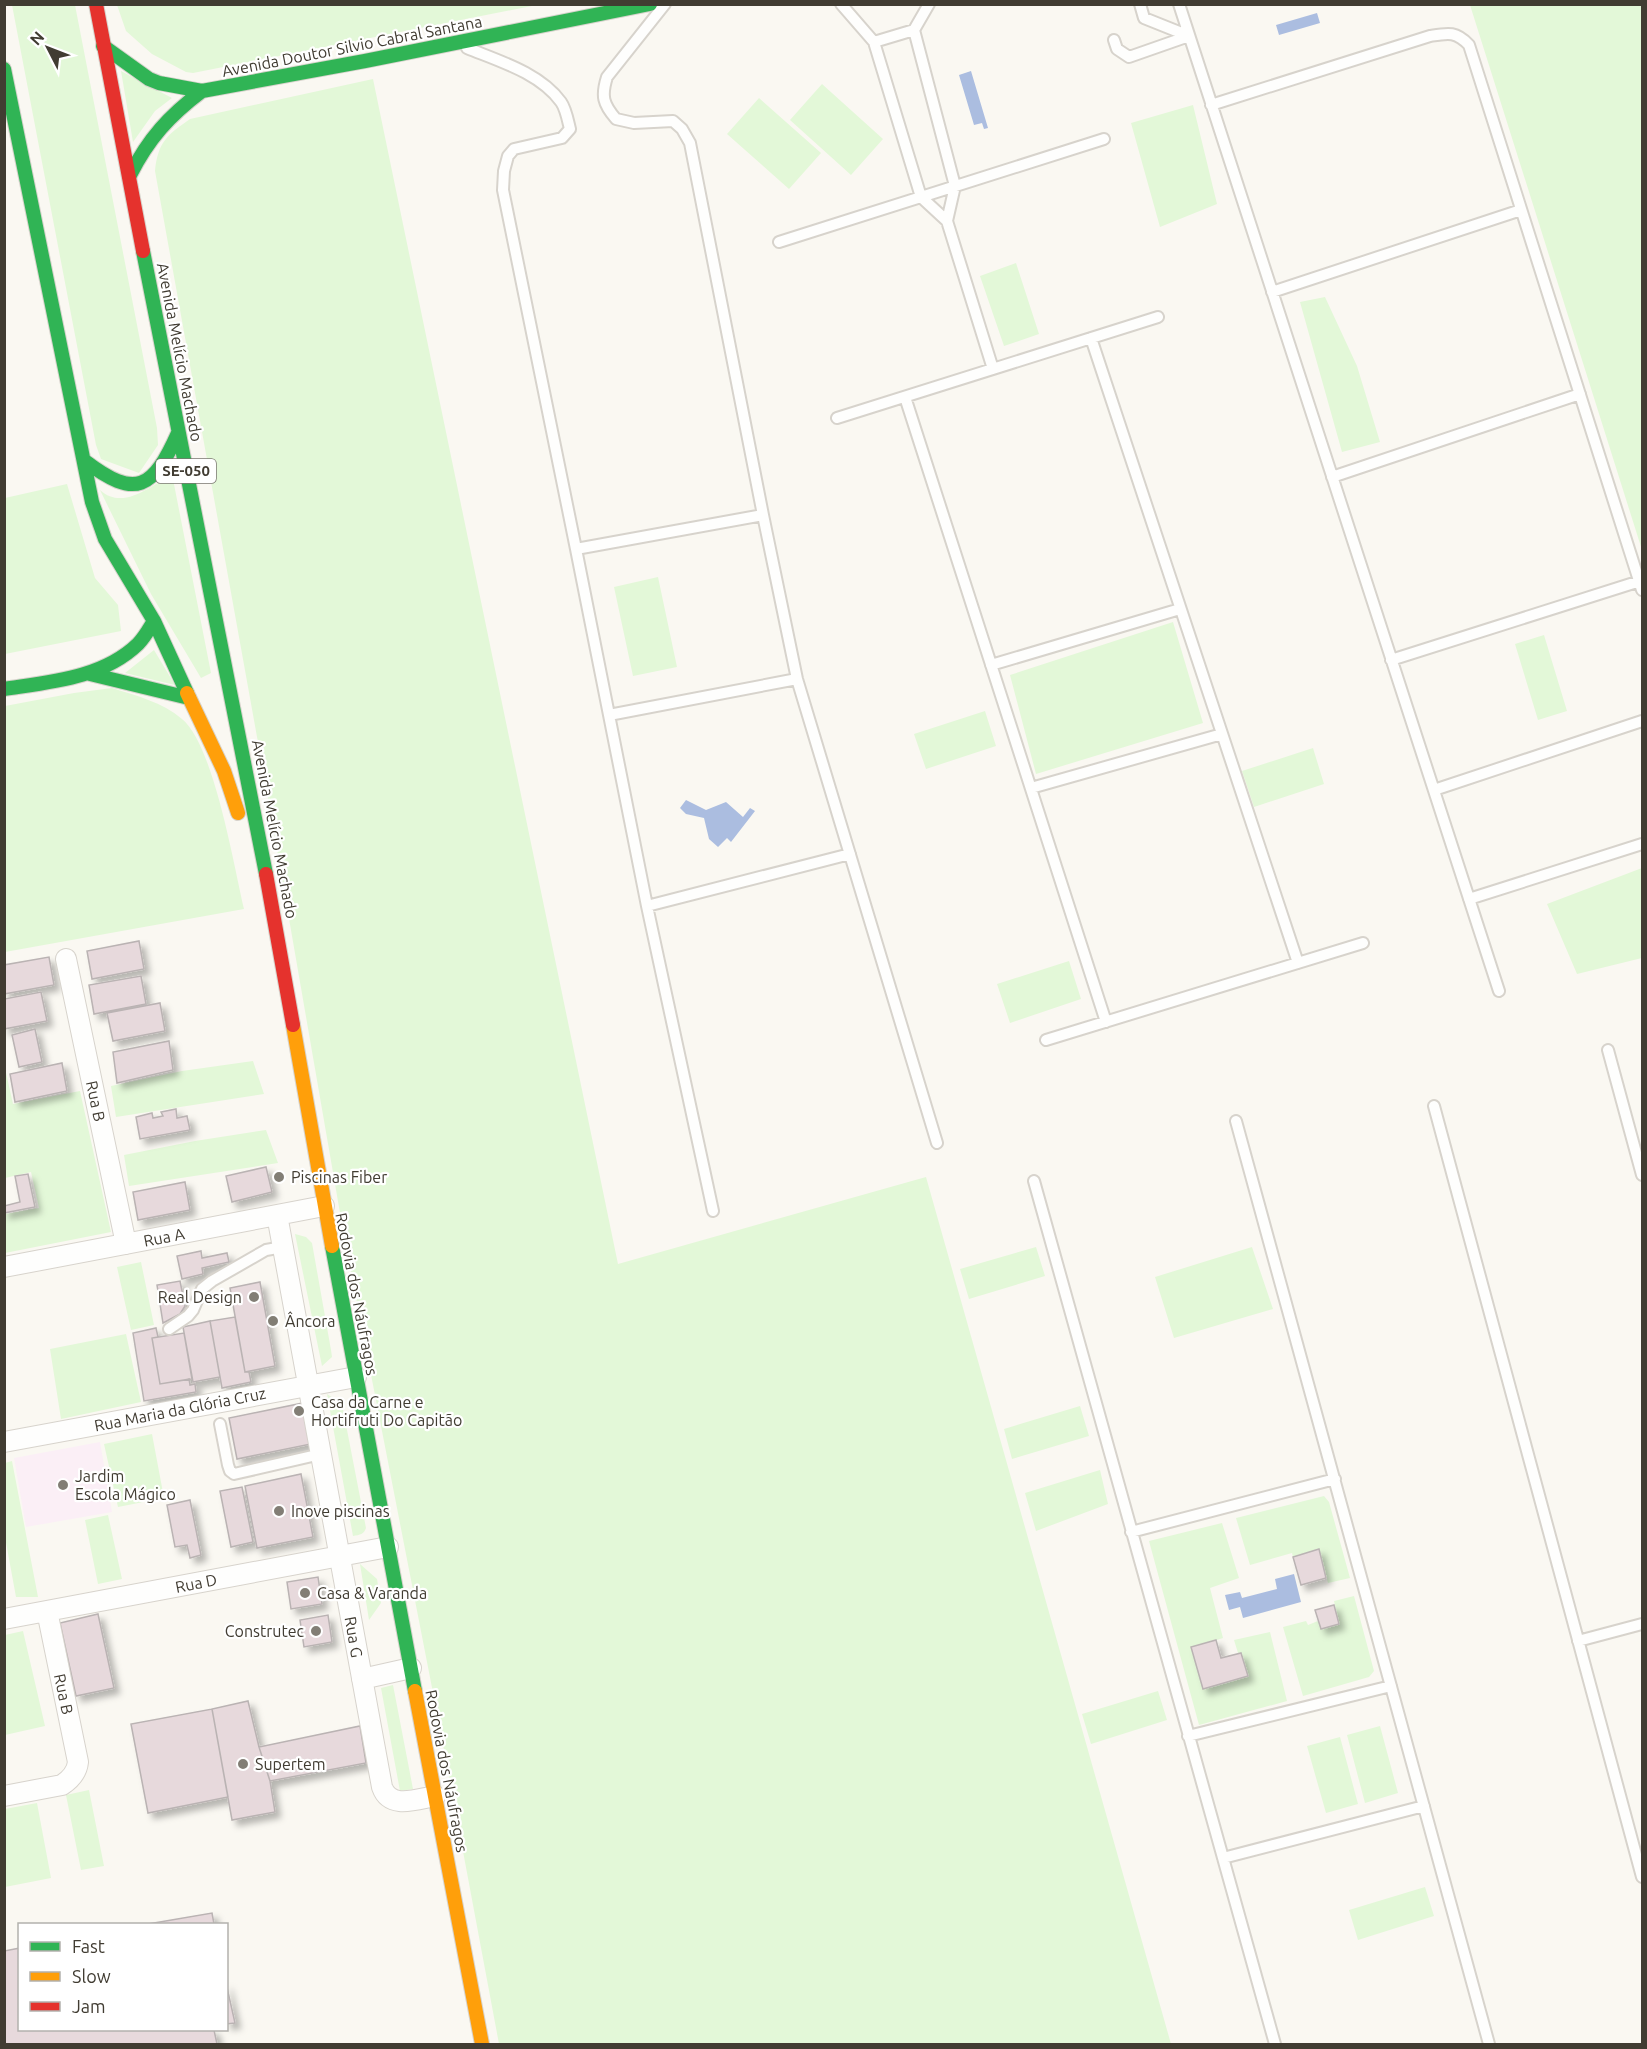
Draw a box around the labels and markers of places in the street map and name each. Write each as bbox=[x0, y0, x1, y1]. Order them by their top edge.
place label: Piscinas Fiber bbox=[291, 1168, 387, 1186]
marker: Piscinas Fiber bbox=[272, 1170, 286, 1184]
place label: Real Design bbox=[158, 1288, 242, 1306]
marker: Real Design bbox=[247, 1290, 261, 1304]
place label: Âncora bbox=[285, 1311, 336, 1330]
marker: Âncora bbox=[266, 1314, 280, 1328]
place label: Casa da Carne e Hortifruti Do Capitão bbox=[311, 1393, 462, 1429]
marker: Casa da Carne e Hortifruti Do Capitão bbox=[292, 1404, 306, 1418]
place label: Jardim Escola Mágico bbox=[75, 1467, 176, 1503]
marker: Jardim Escola Mágico bbox=[56, 1478, 70, 1492]
place label: Inove piscinas bbox=[291, 1502, 390, 1520]
marker: Inove piscinas bbox=[272, 1504, 286, 1518]
place label: Casa & Varanda bbox=[317, 1584, 427, 1602]
marker: Casa & Varanda bbox=[298, 1586, 312, 1600]
place label: Construtec bbox=[225, 1622, 305, 1640]
marker: Construtec bbox=[309, 1624, 323, 1638]
place label: Supertem bbox=[255, 1755, 326, 1773]
marker: Supertem bbox=[236, 1757, 250, 1771]

